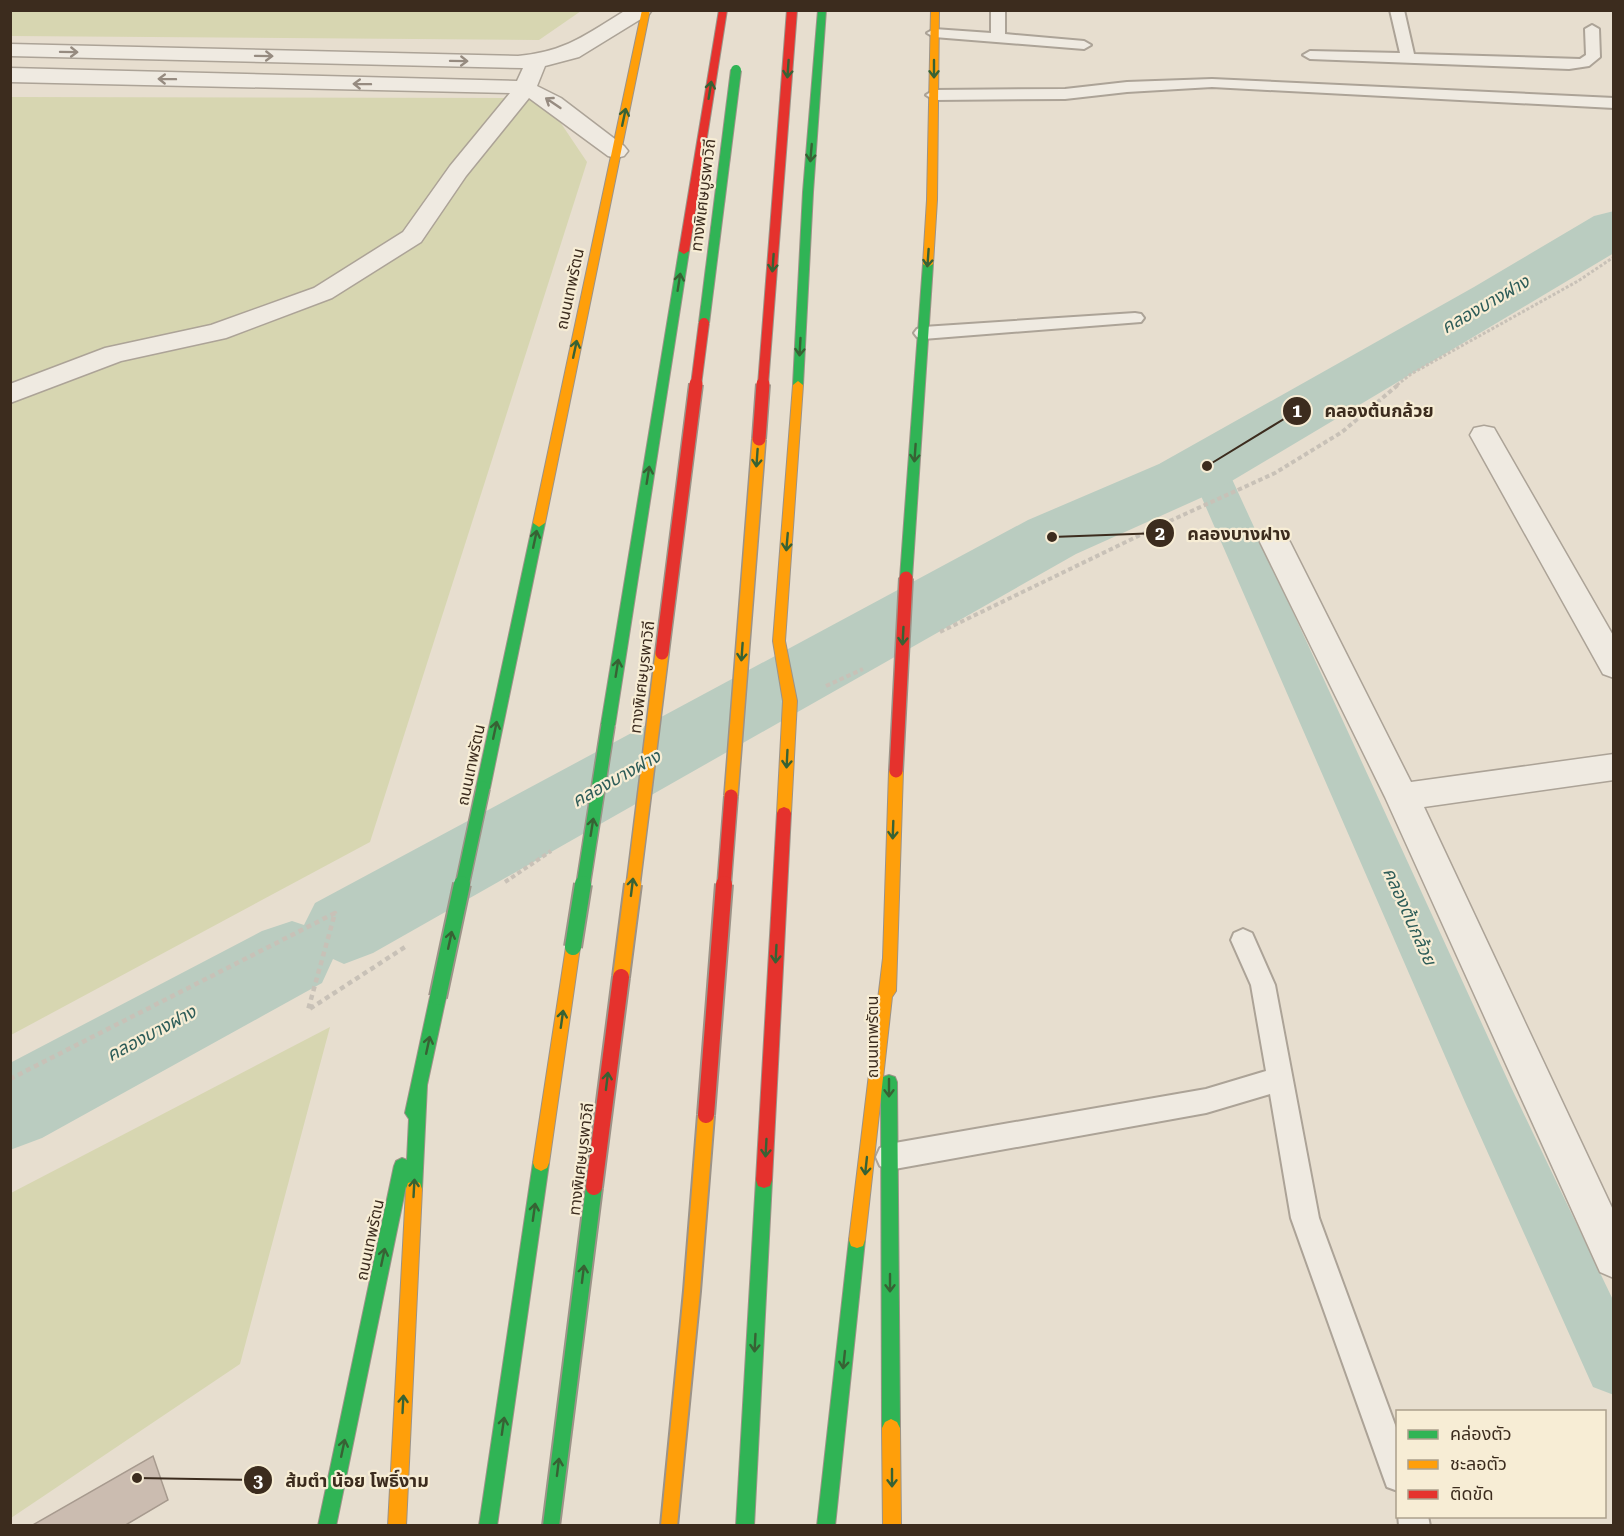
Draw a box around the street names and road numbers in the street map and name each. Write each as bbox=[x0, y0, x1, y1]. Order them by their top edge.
street label: ทางพิเศษบูรพาวิถี bbox=[687, 138, 719, 252]
street label: ถนนเทพรัตน bbox=[552, 247, 588, 331]
street label: ทางพิเศษบูรพาวิถี bbox=[626, 620, 658, 734]
street label: ถนนเทพรัตน bbox=[453, 723, 489, 807]
street label: ถนนเทพรัตน bbox=[863, 996, 882, 1078]
street label: ทางพิเศษบูรพาวิถี bbox=[565, 1102, 597, 1216]
street label: ถนนเทพรัตน bbox=[352, 1198, 388, 1282]

